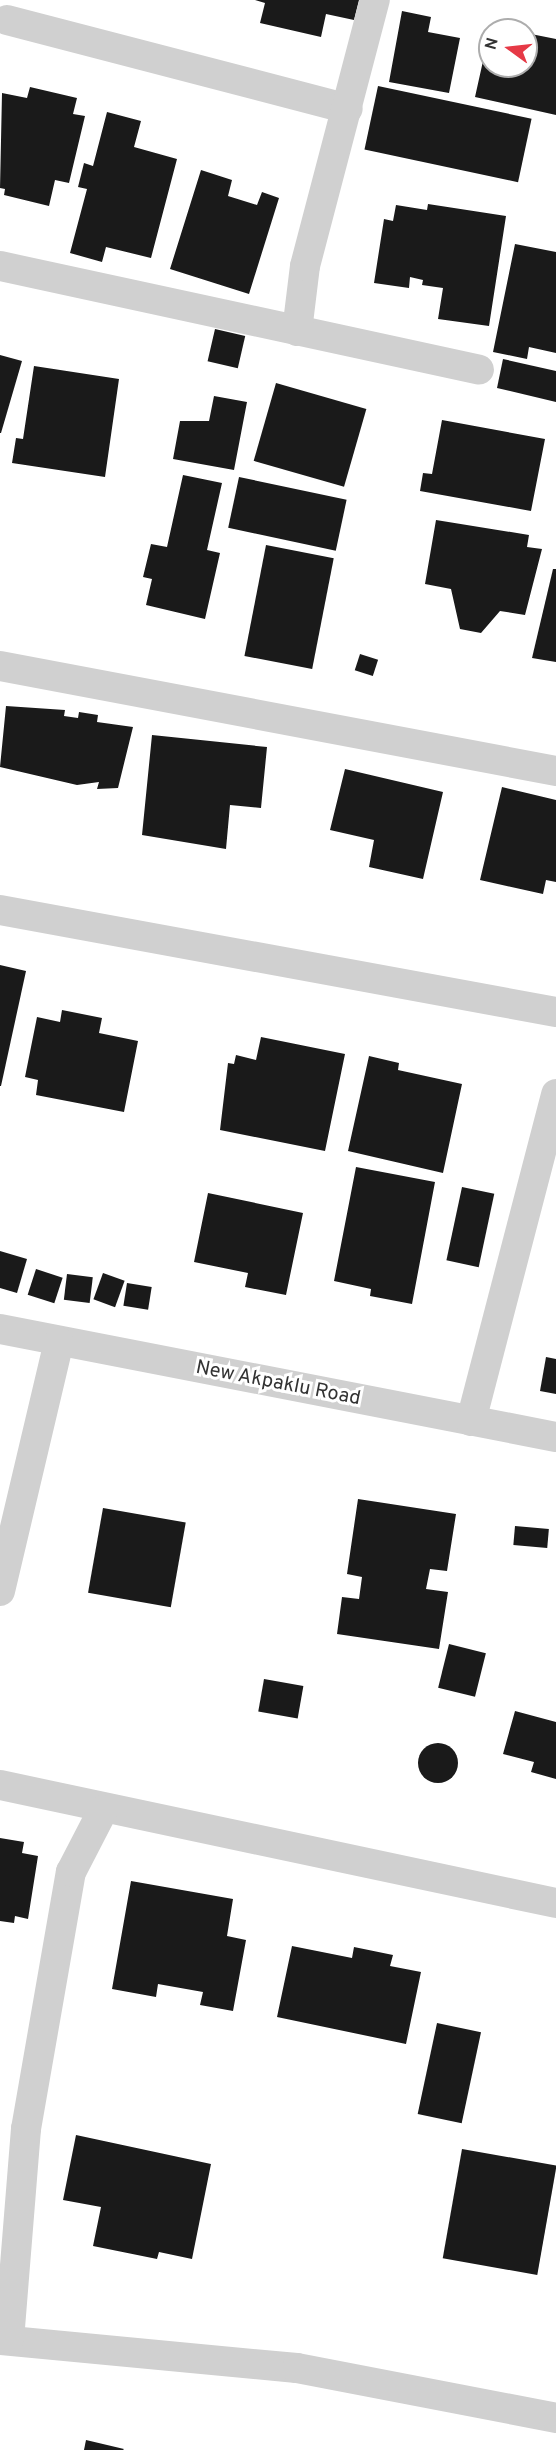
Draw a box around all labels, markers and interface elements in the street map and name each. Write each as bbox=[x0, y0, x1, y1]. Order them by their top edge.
north arrow bbox=[478, 18, 538, 78]
text: N bbox=[481, 36, 504, 52]
street label: New Akpaklu Road bbox=[193, 1356, 363, 1412]

